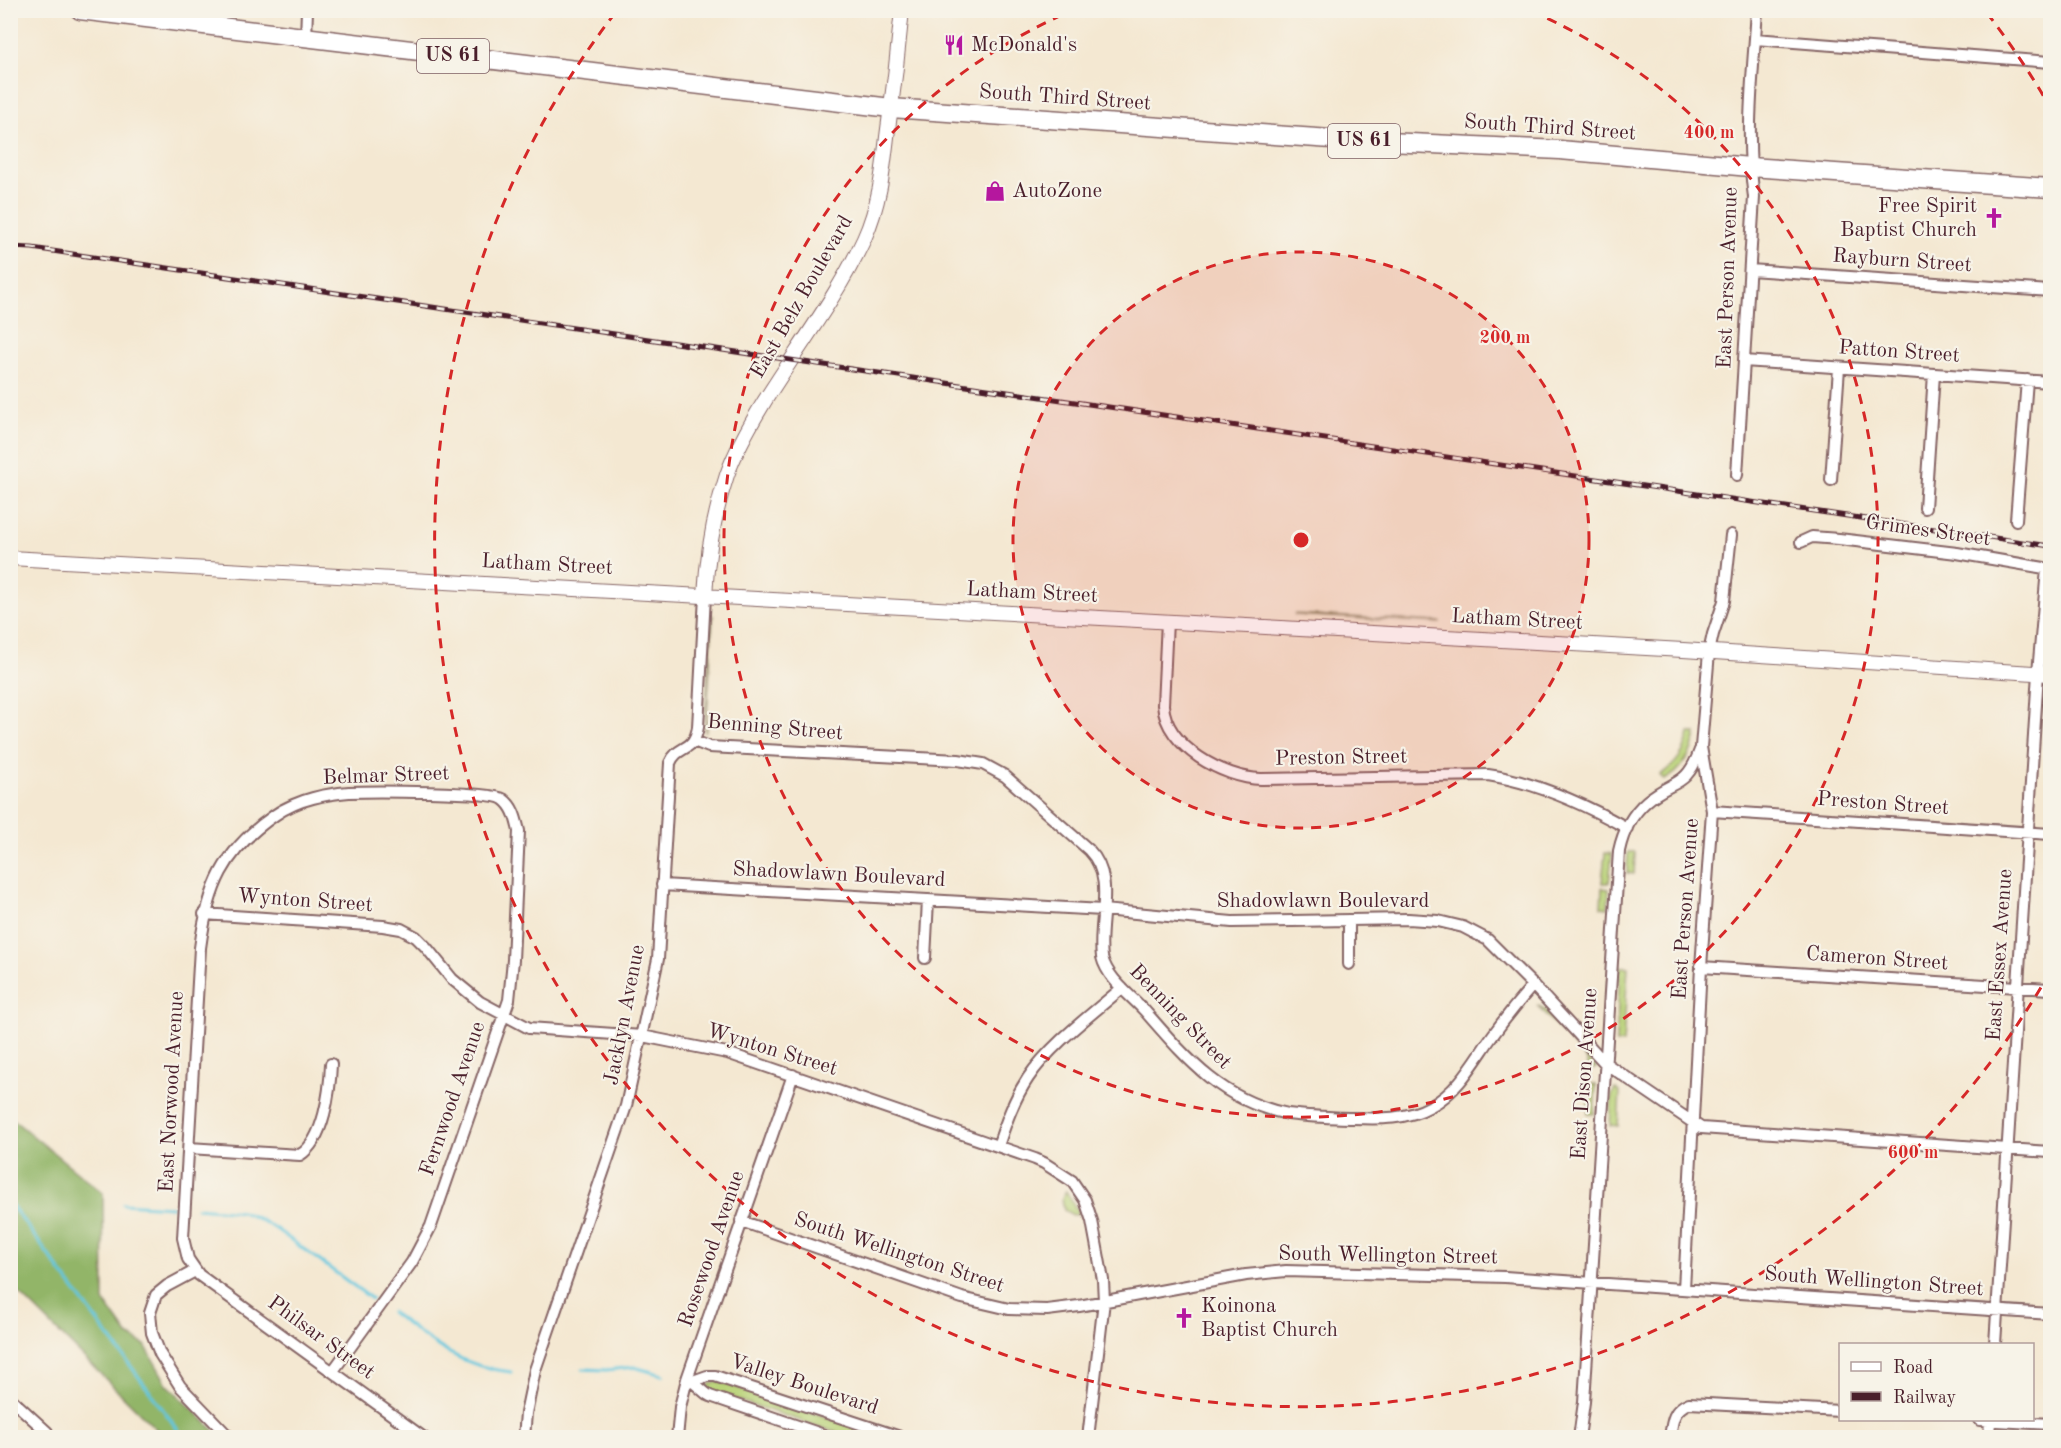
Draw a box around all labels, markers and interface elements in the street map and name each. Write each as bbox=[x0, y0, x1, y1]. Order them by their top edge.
restaurant icon: McDonald's bbox=[942, 33, 966, 57]
place label: McDonald's bbox=[971, 35, 1077, 56]
road number: US 61 bbox=[417, 39, 489, 73]
street label: South Third Street bbox=[978, 82, 1152, 114]
street label: South Third Street bbox=[1463, 112, 1637, 144]
road number: US 61 bbox=[1328, 124, 1400, 158]
text: 400 m bbox=[1684, 124, 1734, 142]
shop icon: AutoZone bbox=[983, 179, 1007, 203]
place label: AutoZone bbox=[1012, 181, 1102, 202]
street label: East Person Avenue bbox=[1714, 187, 1742, 369]
place label: Free Spirit Baptist Church bbox=[1840, 196, 1977, 241]
church icon: Free Spirit Baptist Church bbox=[1982, 206, 2006, 230]
street label: East Belz Boulevard bbox=[747, 212, 857, 382]
street label: Rayburn Street bbox=[1832, 246, 1972, 276]
text: 200 m bbox=[1480, 329, 1530, 347]
street label: Patton Street bbox=[1838, 337, 1960, 367]
street label: Grimes Street bbox=[1864, 512, 1992, 550]
centre of rings bbox=[1291, 530, 1311, 550]
street label: Latham Street bbox=[481, 551, 613, 579]
street label: Latham Street bbox=[966, 579, 1098, 607]
street label: Latham Street bbox=[1451, 606, 1583, 634]
street label: Benning Street bbox=[706, 712, 844, 744]
street label: Preston Street bbox=[1275, 746, 1407, 770]
street label: Belmar Street bbox=[322, 763, 450, 789]
street label: Preston Street bbox=[1816, 789, 1950, 819]
street label: East Person Avenue bbox=[1669, 817, 1703, 1001]
street label: Shadowlawn Boulevard bbox=[732, 859, 946, 891]
street label: East Essex Avenue bbox=[1983, 868, 2017, 1042]
street label: Wynton Street bbox=[237, 886, 373, 916]
street label: Shadowlawn Boulevard bbox=[1216, 891, 1430, 912]
street label: Jacklyn Avenue bbox=[601, 943, 649, 1087]
street label: Cameron Street bbox=[1805, 944, 1949, 974]
street label: Benning Street bbox=[1125, 961, 1235, 1073]
street label: East Dison Avenue bbox=[1569, 987, 1601, 1161]
street label: East Norwood Avenue bbox=[156, 991, 188, 1193]
street label: Fernwood Avenue bbox=[417, 1019, 489, 1179]
street label: Wynton Street bbox=[704, 1020, 840, 1080]
text: 600 m bbox=[1888, 1144, 1938, 1162]
street label: Rosewood Avenue bbox=[675, 1168, 749, 1330]
street label: South Wellington Street bbox=[791, 1209, 1007, 1297]
street label: South Wellington Street bbox=[1278, 1244, 1498, 1268]
street label: South Wellington Street bbox=[1764, 1264, 1984, 1300]
street label: Philsar Street bbox=[264, 1292, 378, 1384]
place label: Koinona Baptist Church bbox=[1201, 1296, 1338, 1341]
church icon: Koinona Baptist Church bbox=[1172, 1306, 1196, 1330]
legend bbox=[1839, 1343, 2034, 1421]
street label: Valley Boulevard bbox=[727, 1351, 881, 1419]
text: Road bbox=[1893, 1359, 1933, 1377]
text: Railway bbox=[1893, 1389, 1956, 1407]

